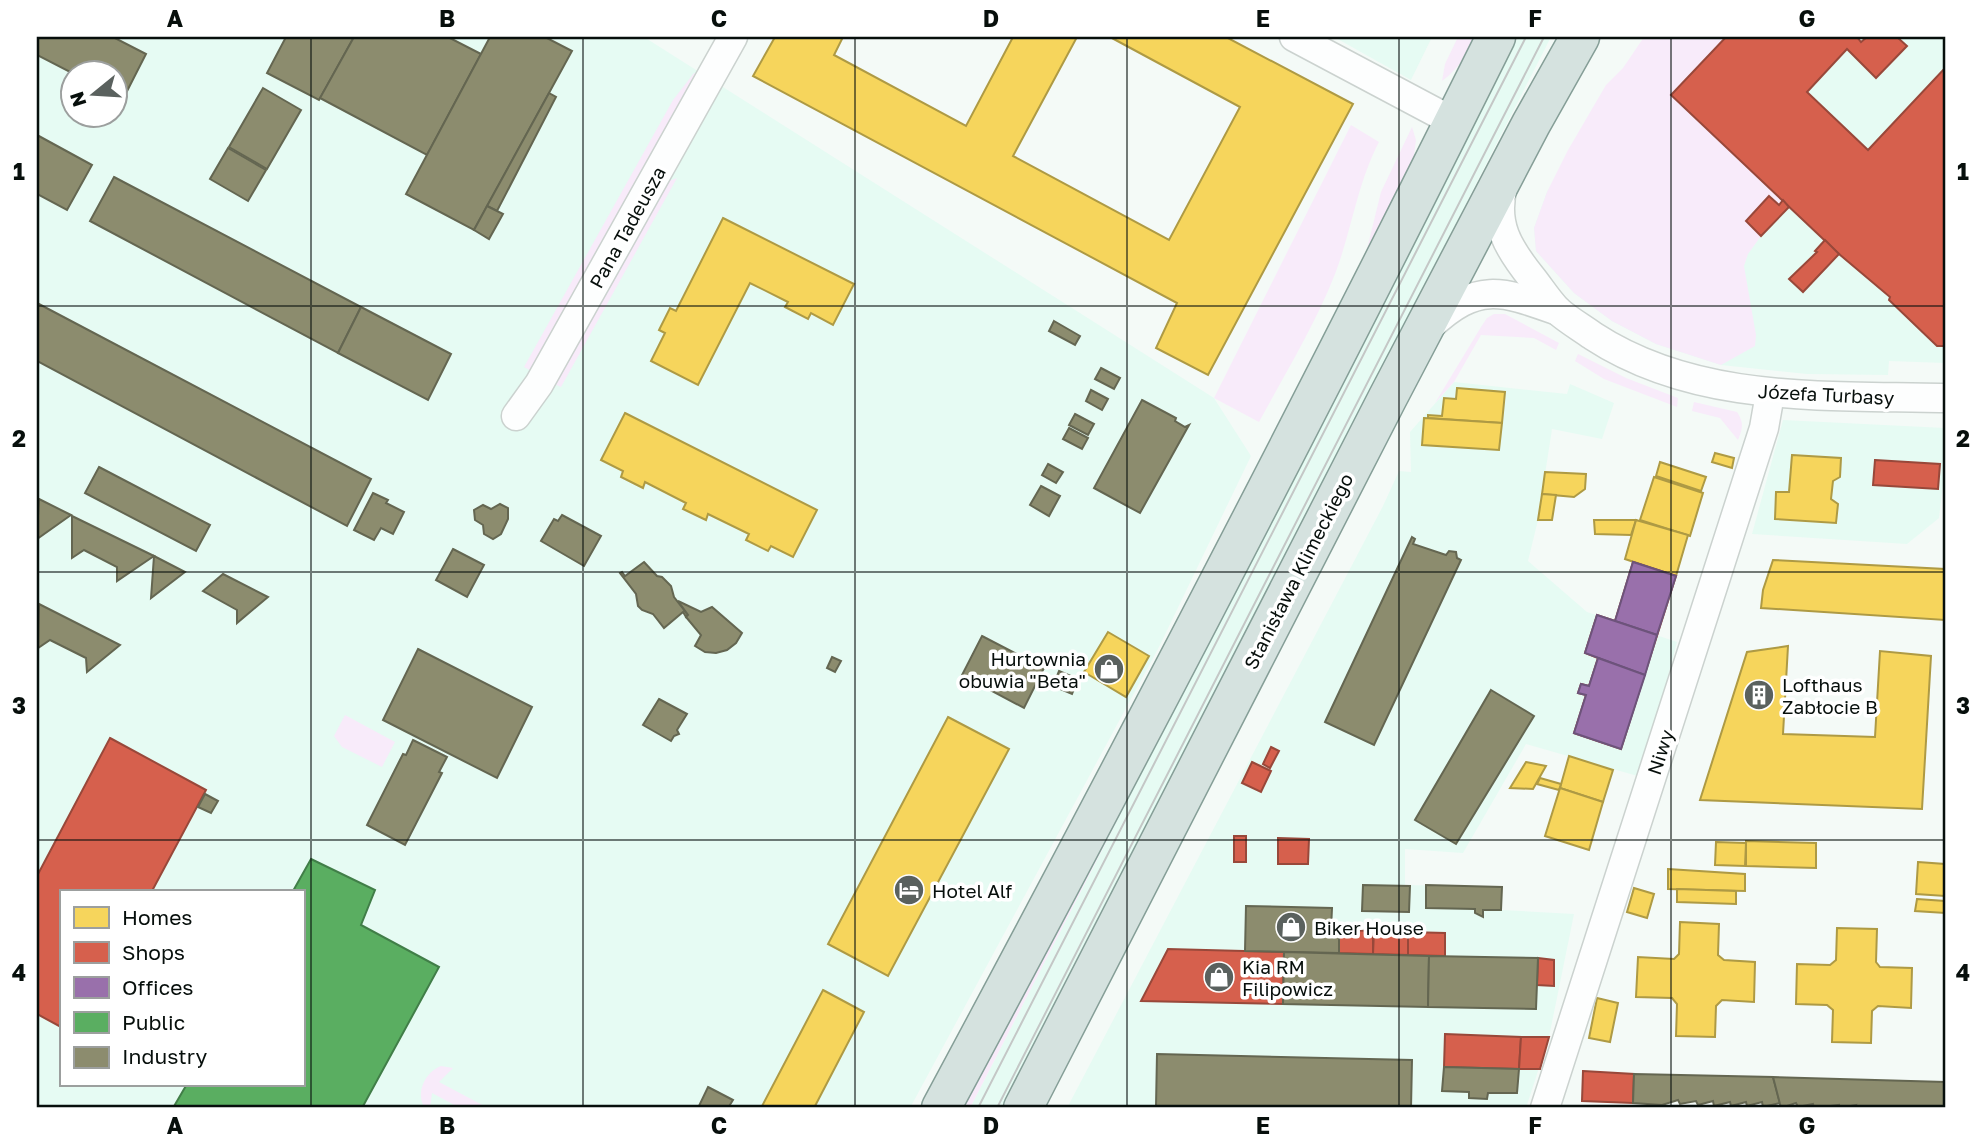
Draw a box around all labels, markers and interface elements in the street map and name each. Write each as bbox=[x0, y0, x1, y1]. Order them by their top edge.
text: A bbox=[167, 4, 184, 32]
text: B bbox=[439, 4, 455, 32]
text: C bbox=[711, 4, 727, 32]
text: D bbox=[983, 4, 999, 32]
text: E bbox=[1256, 4, 1270, 32]
text: F bbox=[1528, 4, 1542, 32]
text: G bbox=[1799, 4, 1815, 32]
north arrow bbox=[60, 60, 130, 130]
text: N bbox=[64, 89, 91, 110]
text: 1 bbox=[13, 157, 25, 185]
text: 1 bbox=[1957, 157, 1969, 185]
street label: Pana Tadeusza bbox=[584, 162, 670, 292]
street label: Józefa Turbasy bbox=[1757, 379, 1895, 409]
text: 2 bbox=[12, 424, 26, 452]
text: 2 bbox=[1956, 424, 1970, 452]
street label: Stanisława Klimeckiego bbox=[1239, 469, 1357, 673]
place label: Hurtownia obuwia "Beta" bbox=[959, 647, 1086, 692]
shop icon: Hurtownia obuwia "Beta" bbox=[1092, 652, 1126, 686]
place label: Lofthaus Zabłocie B bbox=[1782, 673, 1878, 718]
building icon: Lofthaus Zabłocie B bbox=[1742, 678, 1776, 712]
text: 3 bbox=[12, 691, 26, 719]
text: 3 bbox=[1956, 691, 1970, 719]
street label: Niwy bbox=[1642, 726, 1678, 777]
hotel icon: Hotel Alf bbox=[892, 873, 926, 907]
place label: Hotel Alf bbox=[932, 879, 1012, 902]
legend bbox=[60, 890, 304, 1086]
text: Homes bbox=[122, 904, 192, 930]
shop icon: Biker House bbox=[1274, 910, 1308, 944]
place label: Biker House bbox=[1314, 916, 1424, 939]
text: Shops bbox=[122, 939, 185, 965]
place label: Kia RM Filipowicz bbox=[1242, 955, 1333, 1000]
text: 4 bbox=[12, 958, 26, 986]
text: 4 bbox=[1956, 958, 1970, 986]
shop icon: Kia RM Filipowicz bbox=[1202, 960, 1236, 994]
text: Offices bbox=[122, 974, 193, 1000]
text: Public bbox=[122, 1009, 185, 1035]
text: Industry bbox=[122, 1043, 207, 1069]
text: A bbox=[167, 1111, 184, 1139]
text: B bbox=[439, 1111, 455, 1139]
text: C bbox=[711, 1111, 727, 1139]
text: D bbox=[983, 1111, 999, 1139]
text: E bbox=[1256, 1111, 1270, 1139]
text: F bbox=[1528, 1111, 1542, 1139]
text: G bbox=[1799, 1111, 1815, 1139]

